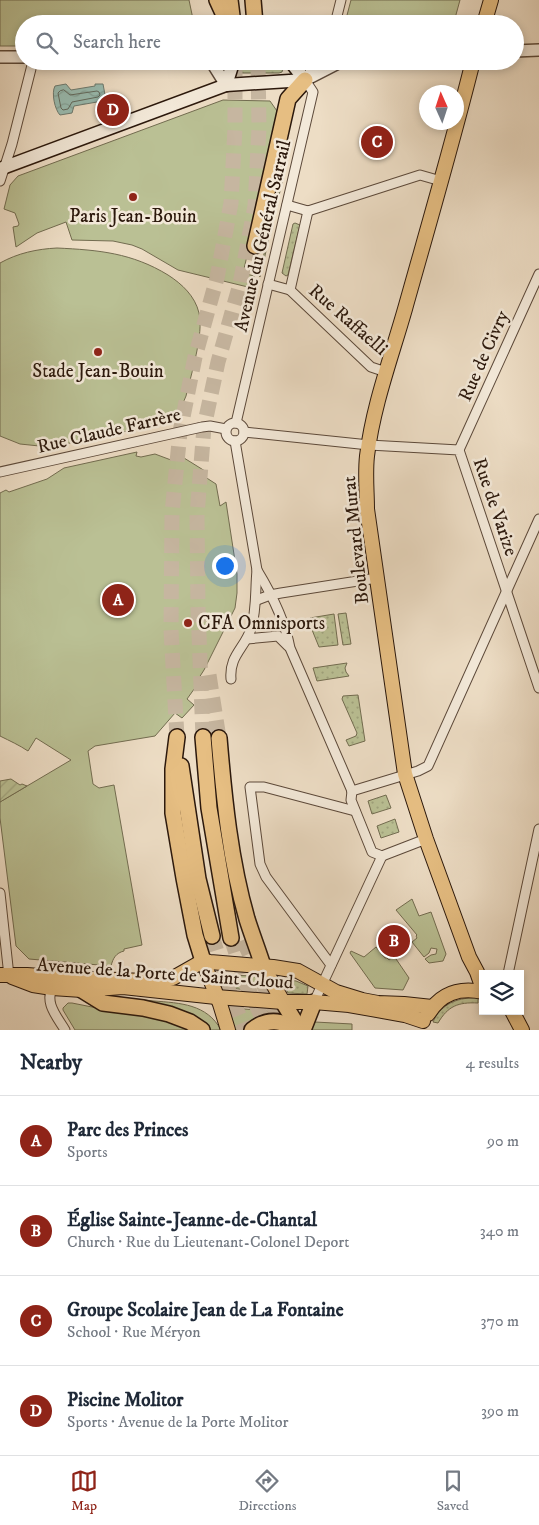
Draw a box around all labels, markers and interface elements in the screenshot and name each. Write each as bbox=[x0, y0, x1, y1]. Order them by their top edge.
search box bbox=[15, 15, 524, 70]
icon: search bbox=[33, 29, 61, 57]
text: Search here bbox=[73, 31, 161, 54]
north arrow bbox=[419, 85, 464, 130]
pin: D bbox=[97, 91, 129, 129]
pin: C bbox=[361, 123, 393, 161]
street label: Avenue du Général Sarrail bbox=[230, 138, 296, 334]
marker: Paris Jean-Bouin bbox=[127, 191, 139, 203]
place label: Paris Jean-Bouin bbox=[69, 205, 197, 228]
street label: Rue Raffaelli bbox=[304, 279, 392, 361]
street label: Rue de Civry bbox=[454, 306, 515, 405]
marker: Stade Jean-Bouin bbox=[92, 346, 104, 358]
place label: Stade Jean-Bouin bbox=[32, 360, 164, 383]
street label: Rue Claude Farrère bbox=[35, 403, 183, 459]
street label: Rue de Varize bbox=[467, 455, 523, 559]
street label: Boulevard Murat bbox=[338, 475, 374, 605]
your location bbox=[212, 553, 238, 579]
pin: A bbox=[102, 581, 134, 619]
place label: CFA Omnisports bbox=[198, 612, 325, 635]
marker: CFA Omnisports bbox=[182, 617, 194, 629]
pin: B bbox=[378, 922, 410, 960]
street label: Avenue de la Porte de Saint-Cloud bbox=[36, 954, 295, 994]
map controls bbox=[479, 970, 524, 1015]
button: layers bbox=[479, 970, 524, 1015]
text: Nearby bbox=[20, 1050, 82, 1076]
text: 4 results bbox=[466, 1053, 519, 1073]
text: Parc des Princes bbox=[67, 1119, 188, 1142]
text: A bbox=[31, 1131, 41, 1151]
text: 90 m bbox=[487, 1131, 519, 1151]
text: Sports bbox=[67, 1142, 108, 1162]
text: Église Sainte-Jeanne-de-Chantal bbox=[67, 1209, 317, 1232]
text: B bbox=[31, 1221, 41, 1241]
text: 340 m bbox=[480, 1221, 519, 1241]
text: Church · Rue du Lieutenant-Colonel Deport bbox=[67, 1232, 349, 1252]
text: Groupe Scolaire Jean de La Fontaine bbox=[67, 1299, 344, 1322]
text: C bbox=[31, 1311, 41, 1331]
text: 370 m bbox=[481, 1311, 519, 1331]
text: School · Rue Méryon bbox=[67, 1322, 201, 1342]
text: Piscine Molitor bbox=[67, 1389, 183, 1412]
text: D bbox=[30, 1401, 42, 1421]
text: 390 m bbox=[481, 1401, 519, 1421]
text: Sports · Avenue de la Porte Molitor bbox=[67, 1412, 289, 1432]
tab: Map bbox=[70, 1467, 98, 1515]
tab: Directions bbox=[238, 1467, 296, 1515]
tab: Saved bbox=[437, 1467, 469, 1515]

